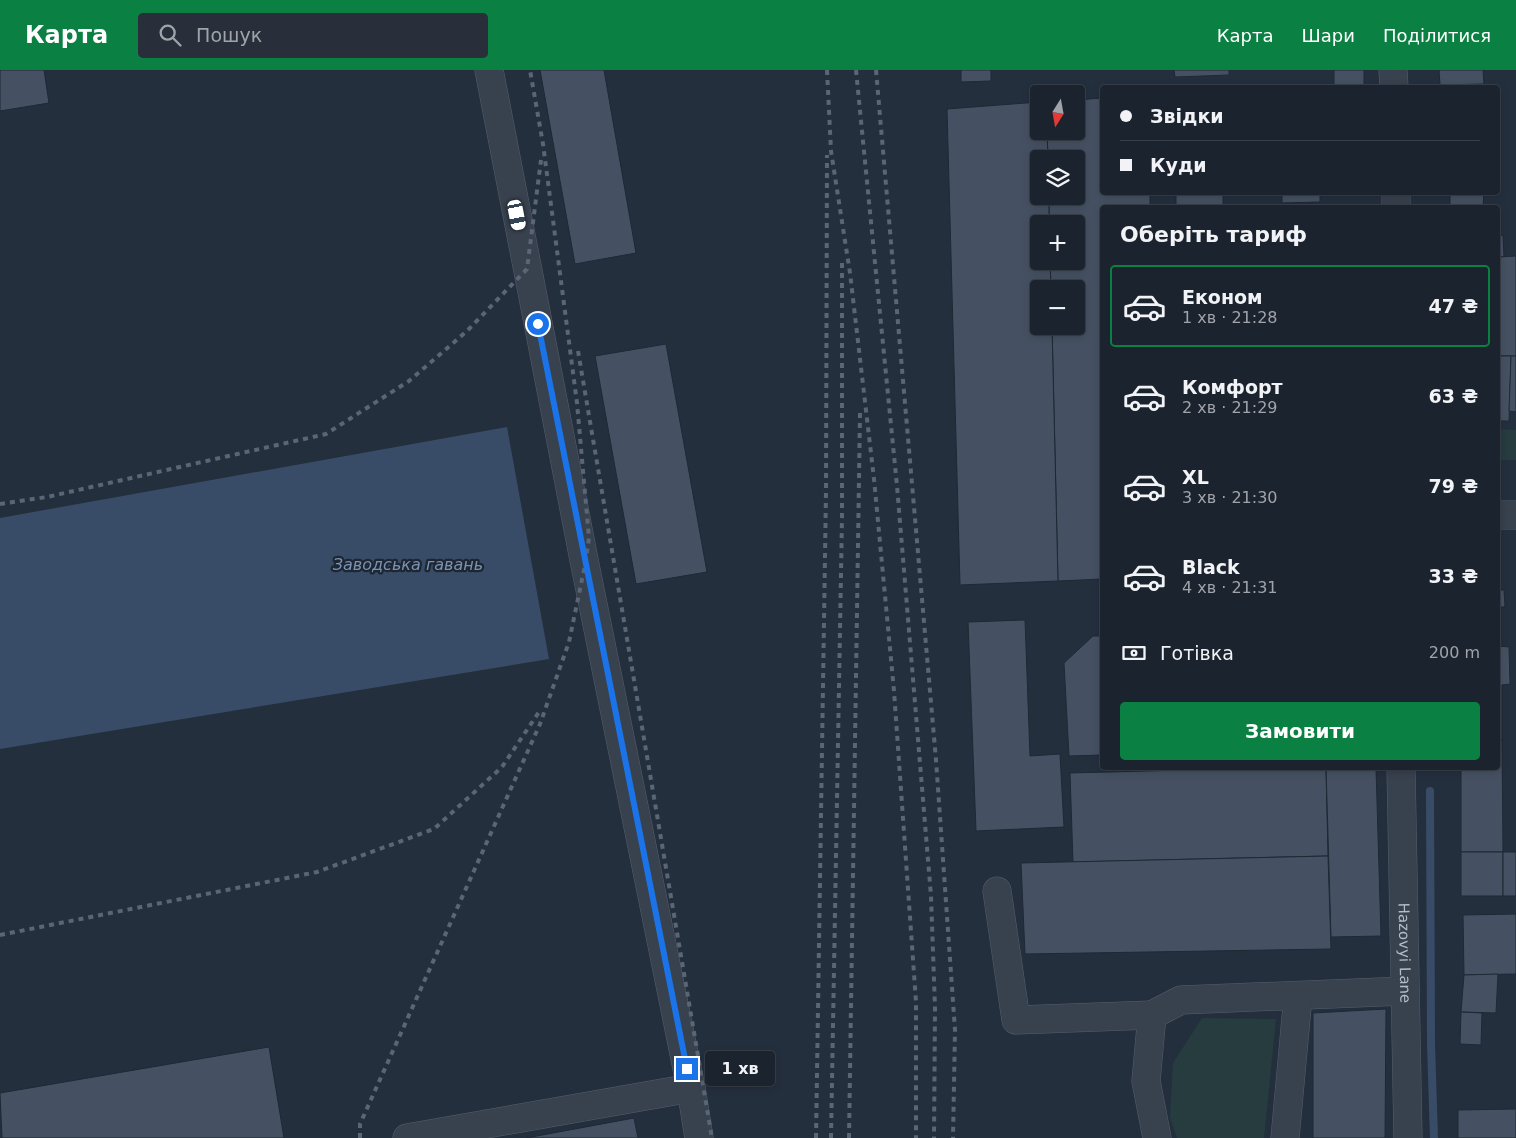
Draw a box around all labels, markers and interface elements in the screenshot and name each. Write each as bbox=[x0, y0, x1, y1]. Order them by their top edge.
search box bbox=[138, 13, 488, 58]
text: Карта bbox=[25, 21, 108, 49]
icon: search bbox=[156, 21, 184, 49]
text: Пошук bbox=[196, 24, 262, 46]
text: Карта bbox=[1217, 25, 1273, 46]
text: Шари bbox=[1301, 25, 1355, 46]
text: Поділитися bbox=[1383, 25, 1491, 46]
north arrow bbox=[1030, 85, 1085, 140]
map controls bbox=[1030, 85, 1085, 335]
text: Звідки bbox=[1150, 105, 1224, 127]
button: layers bbox=[1030, 150, 1085, 205]
text: Куди bbox=[1150, 154, 1207, 176]
car bbox=[506, 199, 527, 231]
button: + bbox=[1030, 215, 1085, 270]
text: Оберіть тариф bbox=[1120, 222, 1307, 247]
button: − bbox=[1030, 280, 1085, 335]
icon: car bbox=[1122, 284, 1167, 329]
text: Економ bbox=[1182, 286, 1263, 308]
text: 47 ₴ bbox=[1429, 295, 1478, 317]
text: 1 хв · 21:28 bbox=[1182, 308, 1278, 327]
route start bbox=[527, 313, 549, 335]
icon: car bbox=[1122, 374, 1167, 419]
text: Комфорт bbox=[1182, 376, 1283, 398]
text: 63 ₴ bbox=[1429, 385, 1478, 407]
text: 2 хв · 21:29 bbox=[1182, 398, 1278, 417]
icon: car bbox=[1122, 464, 1167, 509]
text: XL bbox=[1182, 466, 1209, 488]
text: 79 ₴ bbox=[1429, 475, 1478, 497]
text: 3 хв · 21:30 bbox=[1182, 488, 1278, 507]
icon: car bbox=[1122, 554, 1167, 599]
water label: Заводська гавань bbox=[333, 555, 483, 574]
text: Black bbox=[1182, 556, 1240, 578]
text: 33 ₴ bbox=[1429, 565, 1478, 587]
text: 4 хв · 21:31 bbox=[1182, 578, 1278, 597]
icon: cash bbox=[1120, 639, 1148, 667]
text: Готівка bbox=[1160, 642, 1234, 664]
text: 200 m bbox=[1429, 643, 1480, 662]
button: Замовити bbox=[1120, 702, 1480, 760]
street label: Hazovyi Lane bbox=[1395, 903, 1414, 1003]
callout: 1 хв bbox=[704, 1052, 774, 1086]
route end bbox=[676, 1058, 698, 1080]
text: 1 хв bbox=[721, 1059, 759, 1078]

